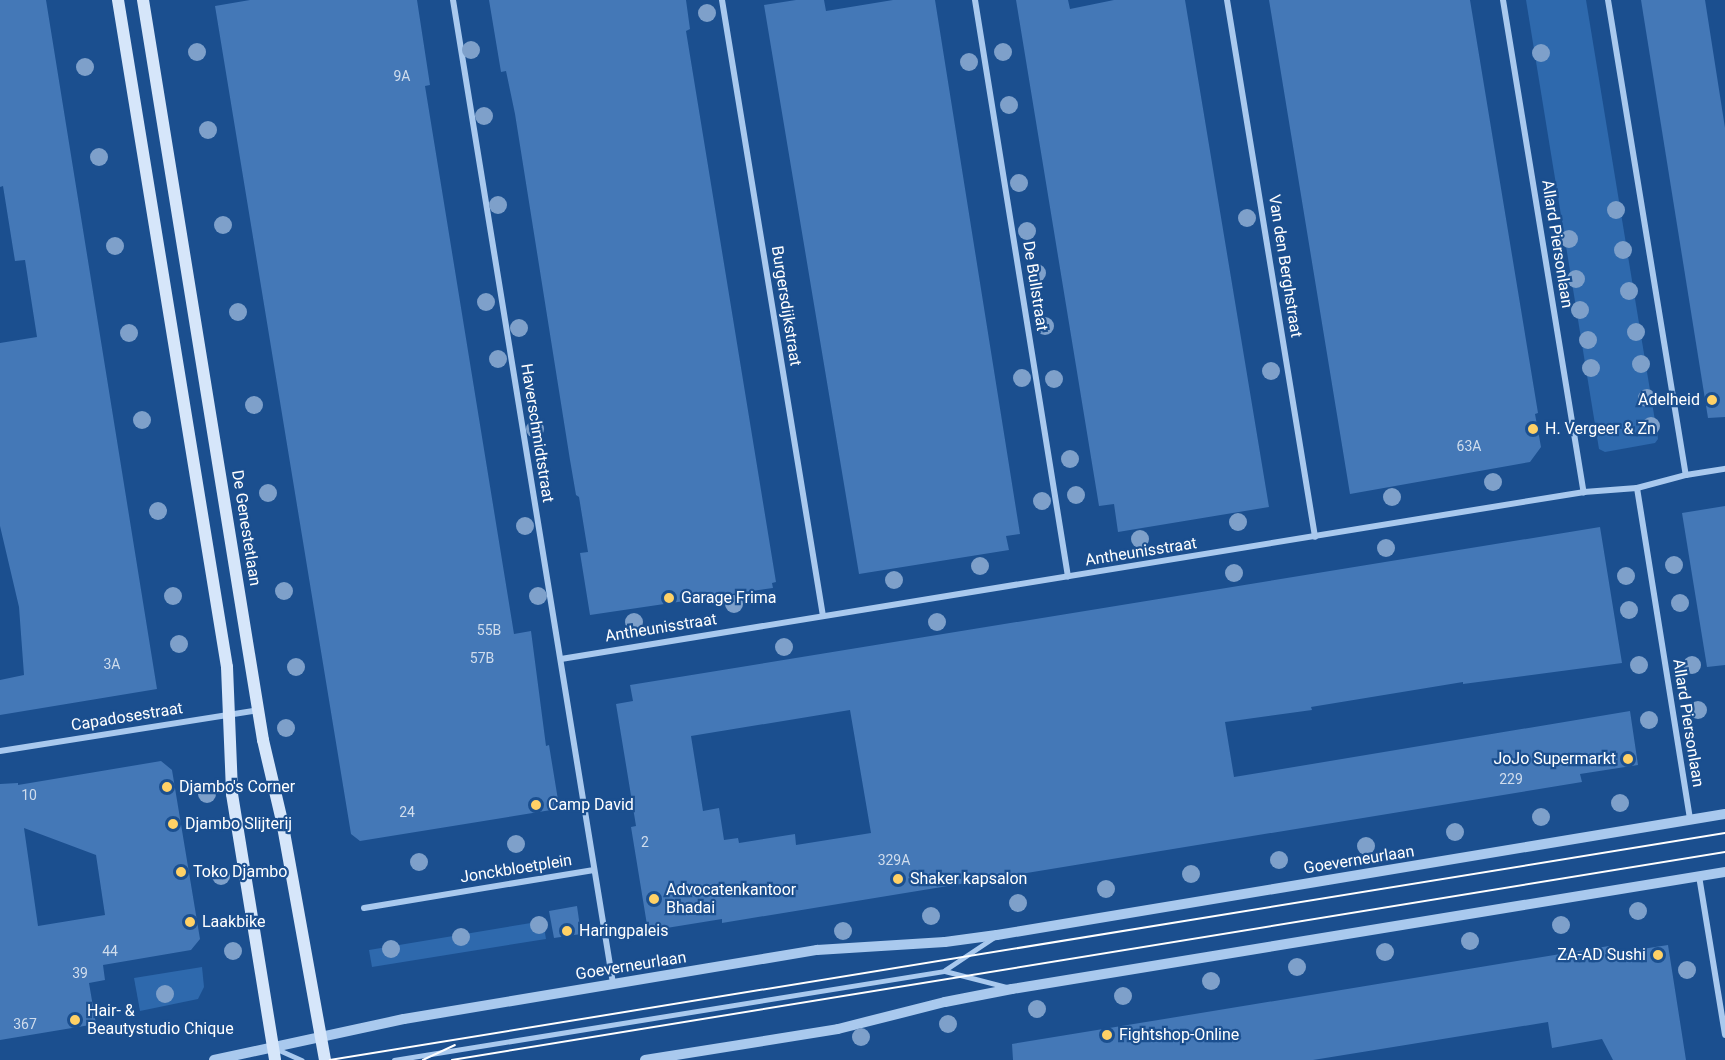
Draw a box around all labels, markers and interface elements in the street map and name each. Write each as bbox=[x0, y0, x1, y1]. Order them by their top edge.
house number: 9A bbox=[393, 68, 411, 84]
street label: Allard Piersonlaan bbox=[1537, 179, 1577, 309]
street label: Van den Berghstraat bbox=[1264, 193, 1306, 339]
street label: De Bullstraat bbox=[1018, 240, 1052, 332]
street label: Burgersdijkstraat bbox=[767, 245, 805, 367]
street label: Haverschmidtstraat bbox=[517, 362, 557, 504]
place label: Adelheid bbox=[1638, 390, 1700, 410]
marker: Adelheid bbox=[1705, 393, 1719, 407]
place label: H. Vergeer & Zn bbox=[1545, 419, 1656, 439]
marker: H. Vergeer & Zn bbox=[1526, 422, 1540, 436]
house number: 63A bbox=[1457, 438, 1481, 454]
street label: De Genestetlaan bbox=[227, 469, 265, 587]
street label: Antheunisstraat bbox=[1084, 534, 1198, 570]
place label: Garage Frima bbox=[681, 588, 777, 608]
marker: Garage Frima bbox=[662, 591, 676, 605]
street label: Antheunisstraat bbox=[604, 610, 718, 646]
house number: 55B bbox=[477, 622, 501, 638]
house number: 57B bbox=[470, 650, 494, 666]
house number: 3A bbox=[103, 656, 121, 672]
street label: Allard Piersonlaan bbox=[1668, 658, 1708, 788]
street label: Capadosestraat bbox=[70, 699, 184, 735]
place label: JoJo Supermarkt bbox=[1493, 749, 1616, 769]
marker: JoJo Supermarkt bbox=[1621, 752, 1635, 766]
house number: 229 bbox=[1499, 771, 1523, 787]
place label: Djambo's Corner bbox=[179, 777, 295, 797]
marker: Djambo's Corner bbox=[160, 780, 174, 794]
house number: 10 bbox=[21, 787, 37, 803]
place label: Camp David bbox=[548, 795, 634, 815]
marker: Camp David bbox=[529, 798, 543, 812]
house number: 24 bbox=[399, 804, 415, 820]
place label: Djambo Slijterij bbox=[185, 814, 292, 834]
marker: Djambo Slijterij bbox=[166, 817, 180, 831]
house number: 2 bbox=[641, 834, 649, 850]
street label: Goeverneurlaan bbox=[1302, 842, 1416, 878]
street label: Jonckbloetplein bbox=[459, 851, 573, 887]
house number: 329A bbox=[878, 852, 910, 868]
place label: Toko Djambo bbox=[193, 862, 287, 882]
marker: Toko Djambo bbox=[174, 865, 188, 879]
place label: Shaker kapsalon bbox=[910, 869, 1027, 889]
marker: Shaker kapsalon bbox=[891, 872, 905, 886]
place label: Advocatenkantoor Bhadai bbox=[666, 880, 796, 918]
marker: Advocatenkantoor Bhadai bbox=[647, 892, 661, 906]
place label: Laakbike bbox=[202, 912, 265, 932]
marker: Laakbike bbox=[183, 915, 197, 929]
place label: Haringpaleis bbox=[579, 921, 668, 941]
marker: Haringpaleis bbox=[560, 924, 574, 938]
house number: 44 bbox=[102, 943, 118, 959]
place label: ZA-AD Sushi bbox=[1557, 945, 1646, 965]
street label: Goeverneurlaan bbox=[574, 948, 688, 984]
marker: ZA-AD Sushi bbox=[1651, 948, 1665, 962]
house number: 39 bbox=[72, 965, 88, 981]
place label: Hair- & Beautystudio Chique bbox=[87, 1001, 234, 1039]
marker: Hair- & Beautystudio Chique bbox=[68, 1013, 82, 1027]
house number: 367 bbox=[13, 1016, 37, 1032]
place label: Fightshop-Online bbox=[1119, 1025, 1239, 1045]
marker: Fightshop-Online bbox=[1100, 1028, 1114, 1042]

